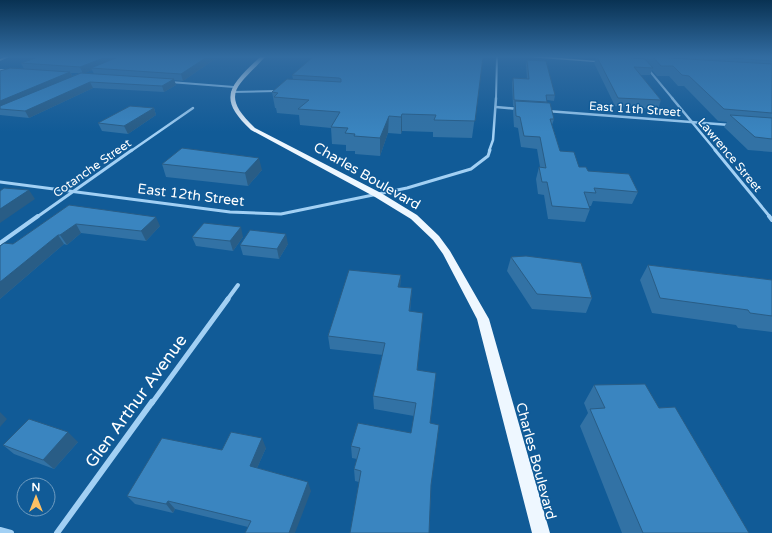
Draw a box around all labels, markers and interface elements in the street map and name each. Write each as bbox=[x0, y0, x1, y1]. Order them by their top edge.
street label: East 11th Street bbox=[589, 99, 682, 119]
street label: Lawrence Street bbox=[695, 115, 765, 195]
street label: Cotanche Street bbox=[50, 136, 134, 200]
street label: Charles Boulevard bbox=[311, 139, 423, 213]
street label: East 12th Street bbox=[137, 180, 246, 210]
street label: Glen Arthur Avenue bbox=[81, 330, 191, 472]
street label: Charles Boulevard bbox=[512, 401, 560, 521]
north arrow bbox=[16, 477, 56, 517]
text: N bbox=[32, 481, 40, 494]

